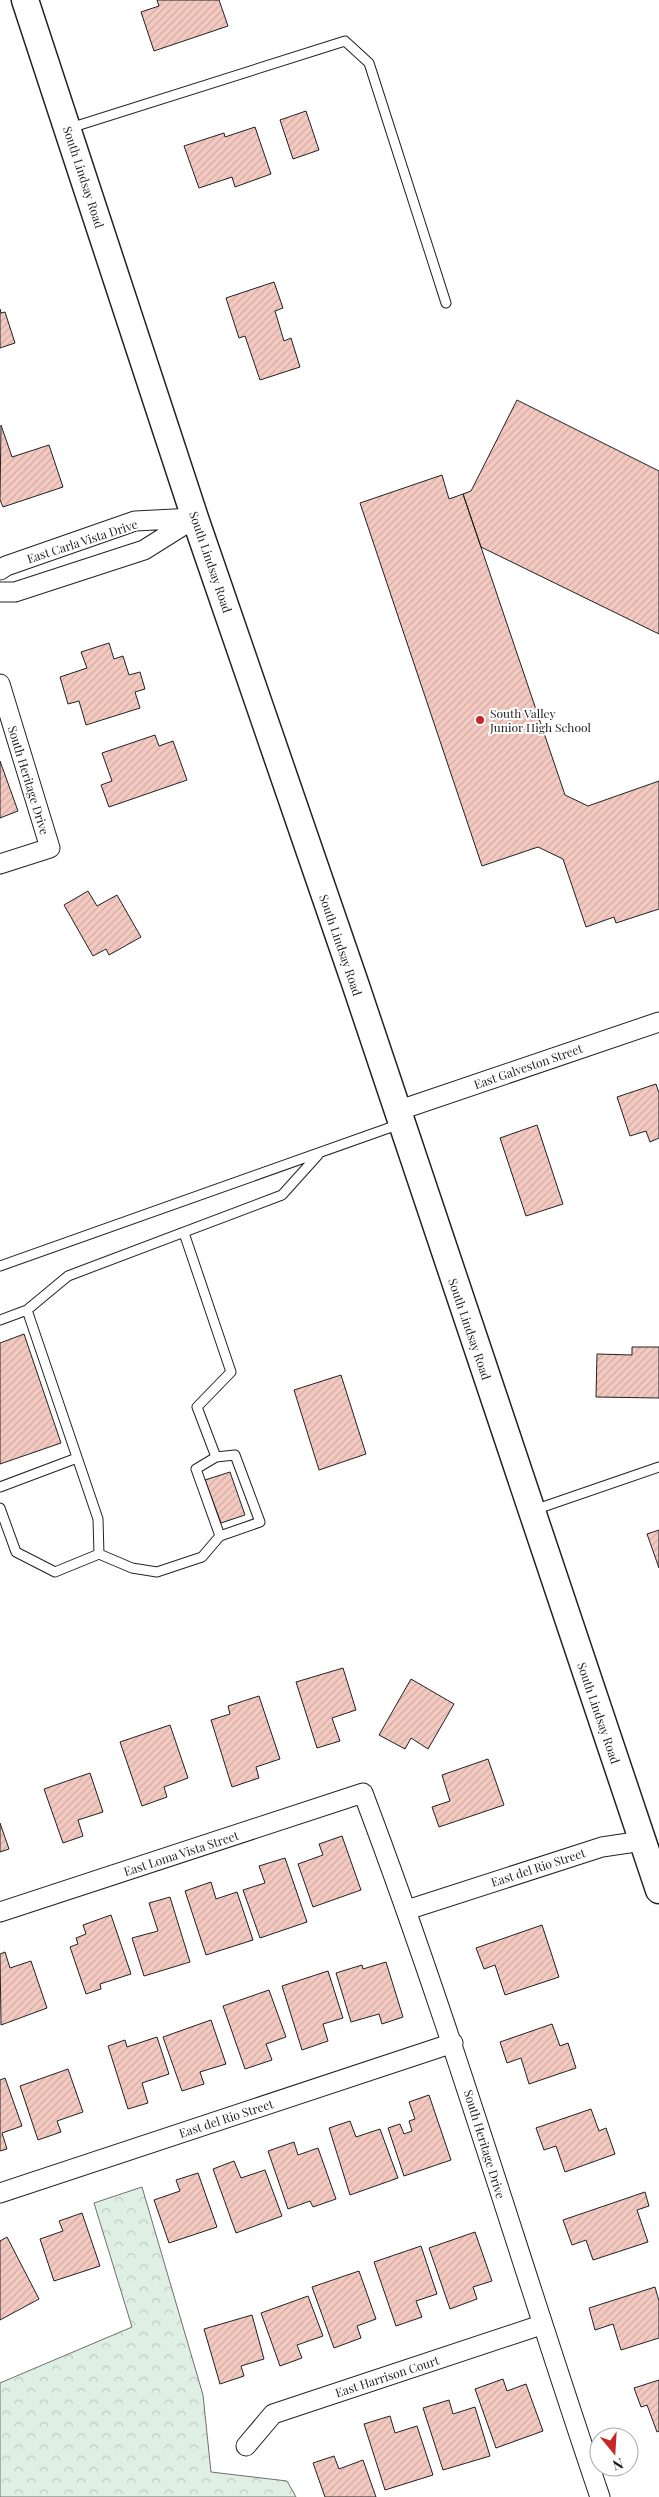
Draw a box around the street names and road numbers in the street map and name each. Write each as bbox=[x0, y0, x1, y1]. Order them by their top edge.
street label: South Lindsay Road bbox=[60, 124, 108, 230]
street label: South Lindsay Road bbox=[186, 509, 236, 615]
street label: East Carla Vista Drive bbox=[25, 516, 139, 566]
street label: South Heritage Drive bbox=[5, 724, 53, 836]
street label: South Lindsay Road bbox=[316, 892, 366, 998]
street label: East Galveston Street bbox=[472, 1040, 585, 1092]
street label: South Lindsay Road bbox=[445, 1276, 495, 1382]
street label: South Lindsay Road bbox=[574, 1660, 624, 1766]
street label: East Loma Vista Street bbox=[122, 1827, 241, 1879]
street label: East del Rio Street bbox=[489, 1844, 588, 1890]
street label: South Heritage Drive bbox=[461, 2088, 509, 2200]
street label: East del Rio Street bbox=[177, 2095, 276, 2141]
street label: East Harrison Court bbox=[333, 2351, 442, 2400]

